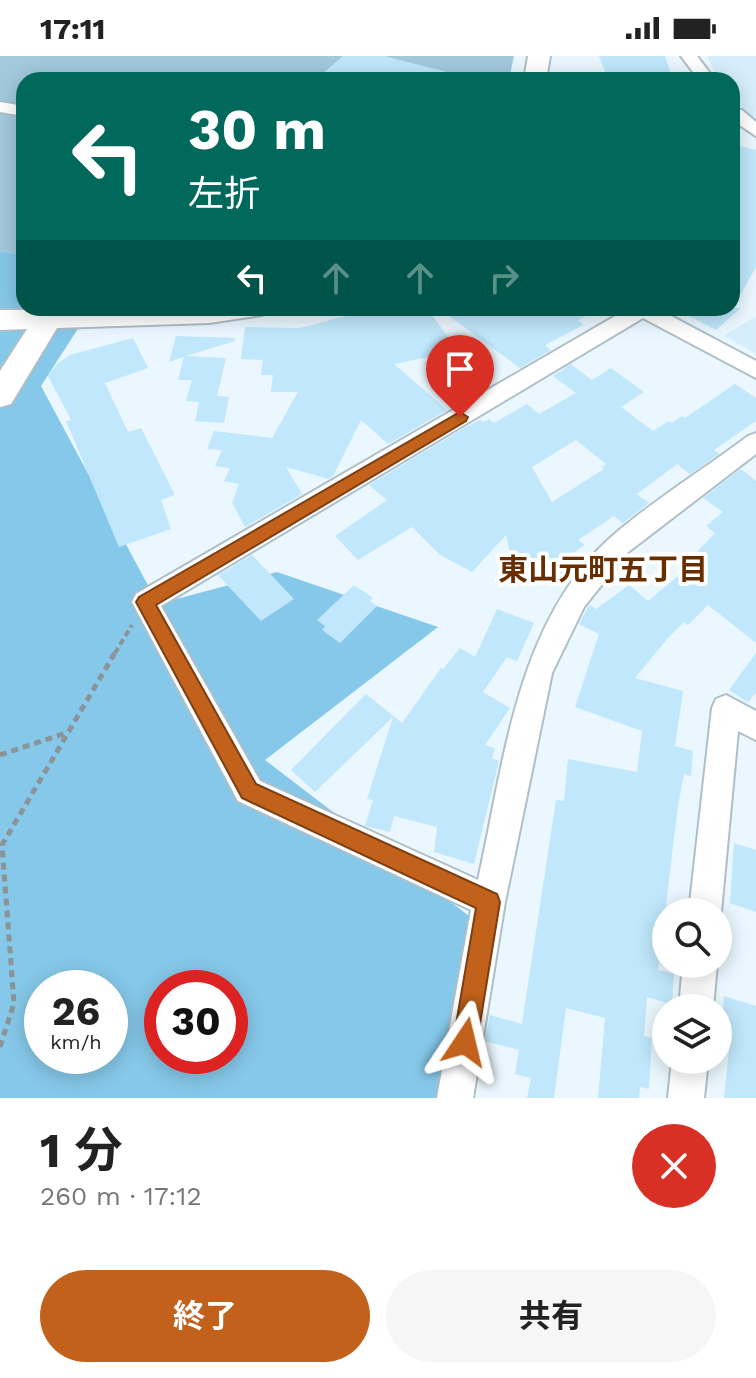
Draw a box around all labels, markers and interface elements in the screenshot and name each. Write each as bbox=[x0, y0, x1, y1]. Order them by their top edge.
text: 17:11 bbox=[40, 11, 106, 46]
text: 30 m bbox=[188, 97, 326, 163]
icon: left bbox=[56, 104, 160, 208]
text: 左折 bbox=[188, 173, 260, 215]
icon: left bbox=[230, 256, 274, 300]
icon: ahead bbox=[314, 256, 358, 300]
icon: ahead bbox=[398, 256, 442, 300]
icon: right bbox=[482, 256, 526, 300]
pin bbox=[426, 335, 494, 417]
icon: arrive bbox=[438, 347, 482, 391]
district label: 東山元町五丁目 bbox=[498, 552, 708, 587]
map controls bbox=[652, 898, 732, 1074]
button: search bbox=[652, 898, 732, 978]
speed limit sign: 30 bbox=[144, 970, 248, 1074]
text: 26 bbox=[52, 988, 100, 1035]
button: layers bbox=[652, 994, 732, 1074]
position arrow bbox=[423, 1000, 507, 1084]
text: km/h bbox=[50, 1030, 102, 1054]
text: 1 分 bbox=[40, 1122, 122, 1179]
button: close bbox=[632, 1124, 716, 1208]
text: 260 m · 17:12 bbox=[40, 1181, 202, 1211]
button: 終了 bbox=[40, 1270, 370, 1362]
button: 共有 bbox=[386, 1270, 716, 1362]

